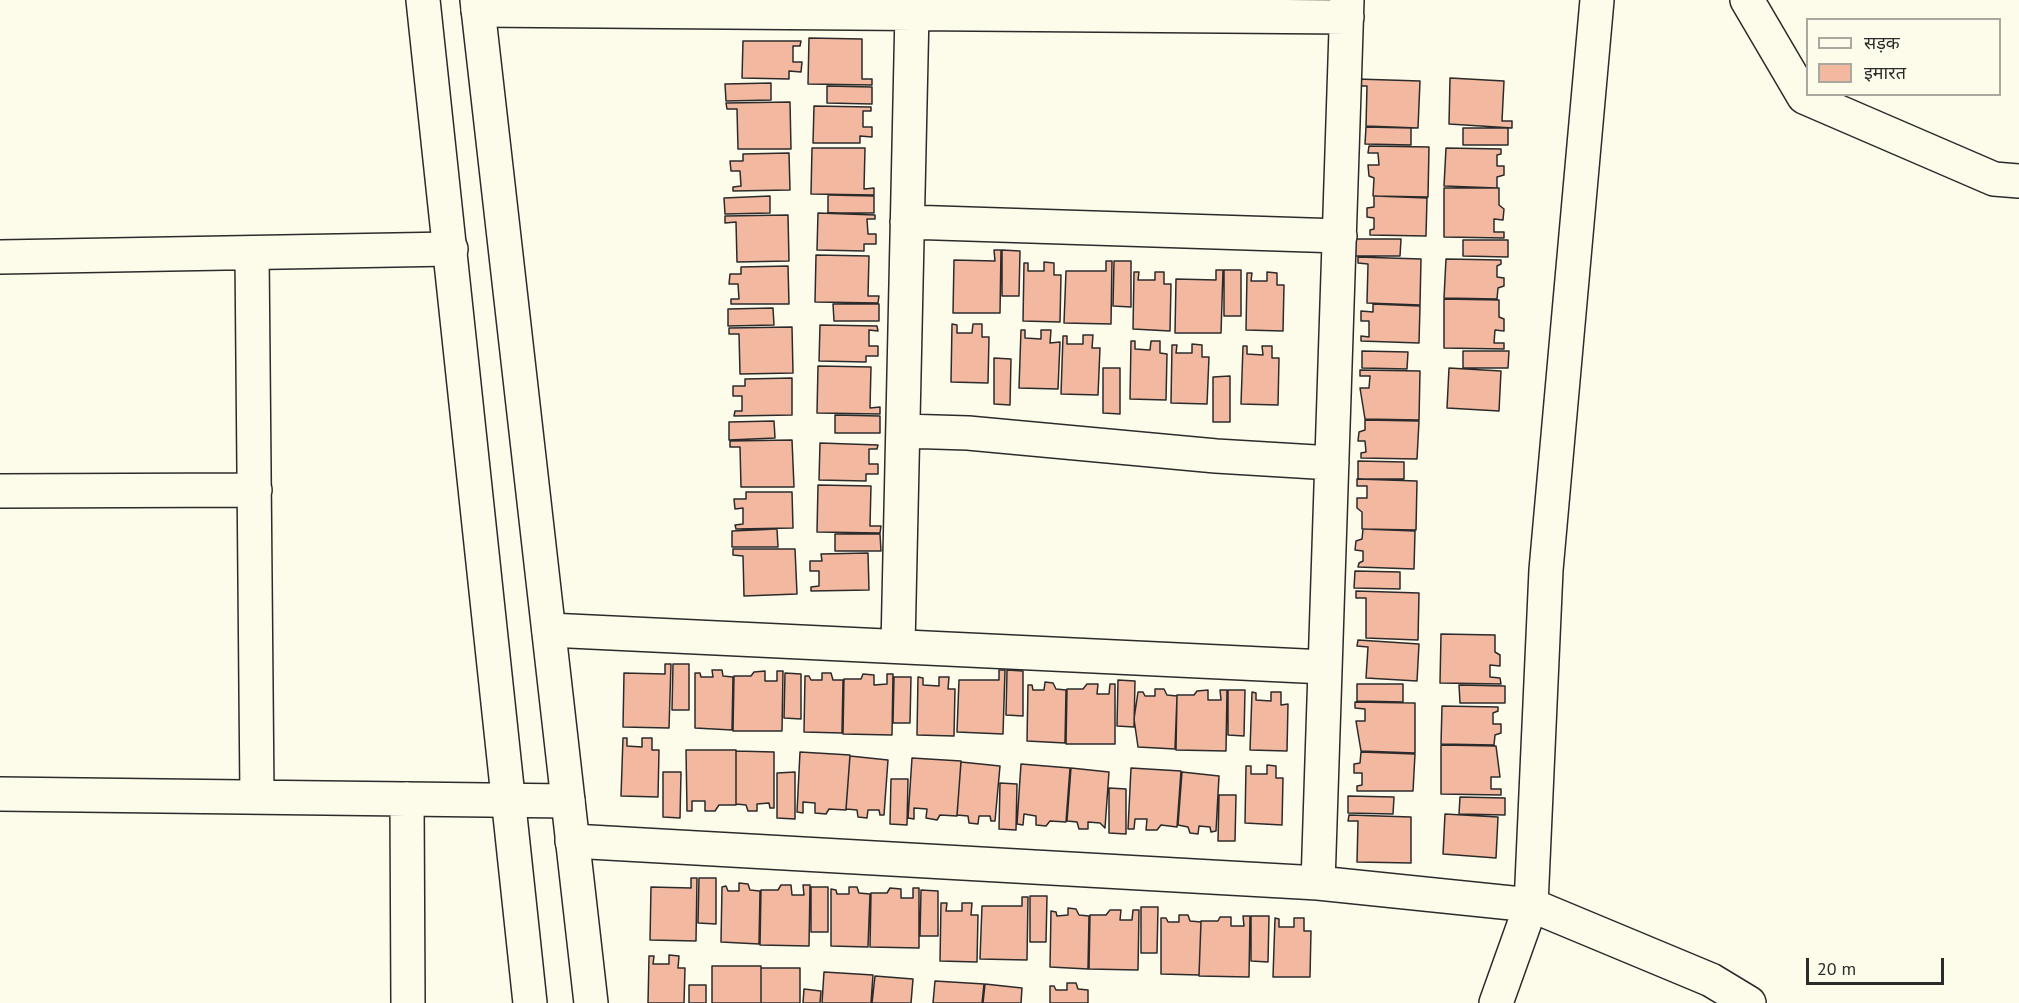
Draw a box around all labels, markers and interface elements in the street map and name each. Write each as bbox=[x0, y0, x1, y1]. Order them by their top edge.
legend bbox=[1806, 18, 2001, 96]
text: सड़क bbox=[1864, 31, 1900, 54]
text: इमारत bbox=[1864, 61, 1906, 84]
scale bar bbox=[1809, 946, 1947, 984]
text: 20 m bbox=[1817, 957, 1856, 980]

